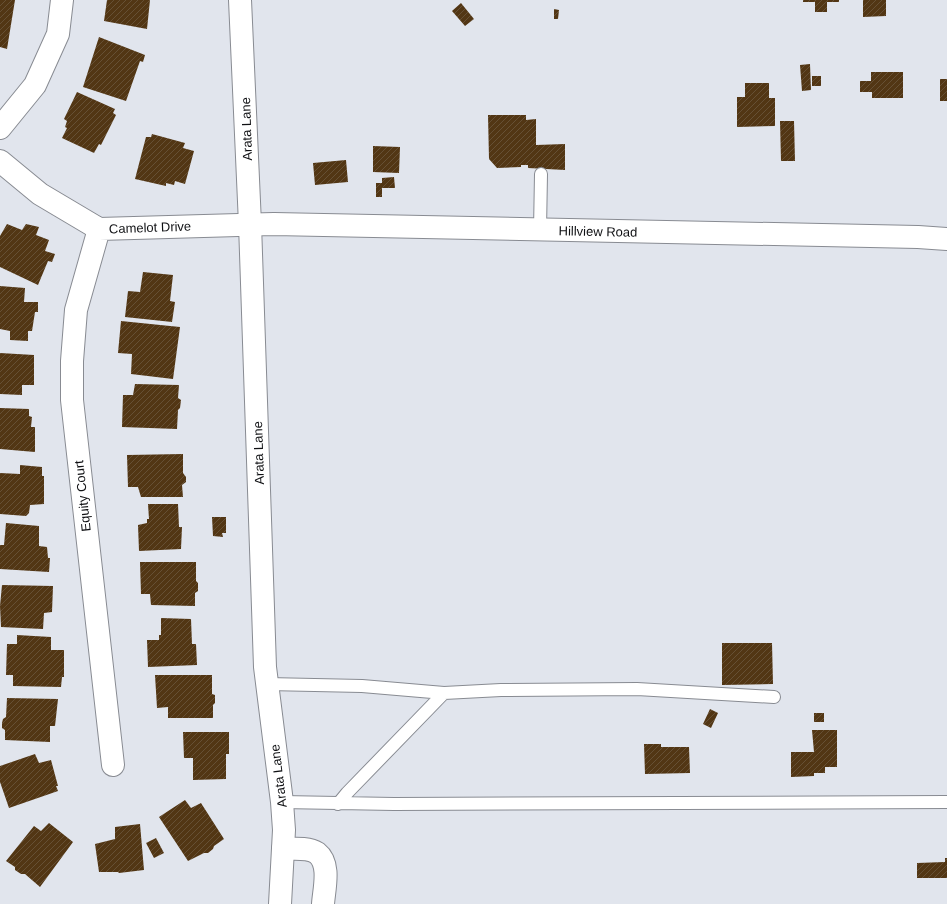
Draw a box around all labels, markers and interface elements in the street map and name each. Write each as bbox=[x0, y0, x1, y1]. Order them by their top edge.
street label: Arata Lane bbox=[238, 97, 255, 161]
street label: Camelot Drive bbox=[109, 219, 191, 236]
street label: Hillview Road bbox=[558, 223, 637, 240]
street label: Arata Lane bbox=[250, 421, 267, 485]
street label: Equity Court bbox=[71, 459, 94, 532]
street label: Arata Lane bbox=[267, 743, 290, 808]

